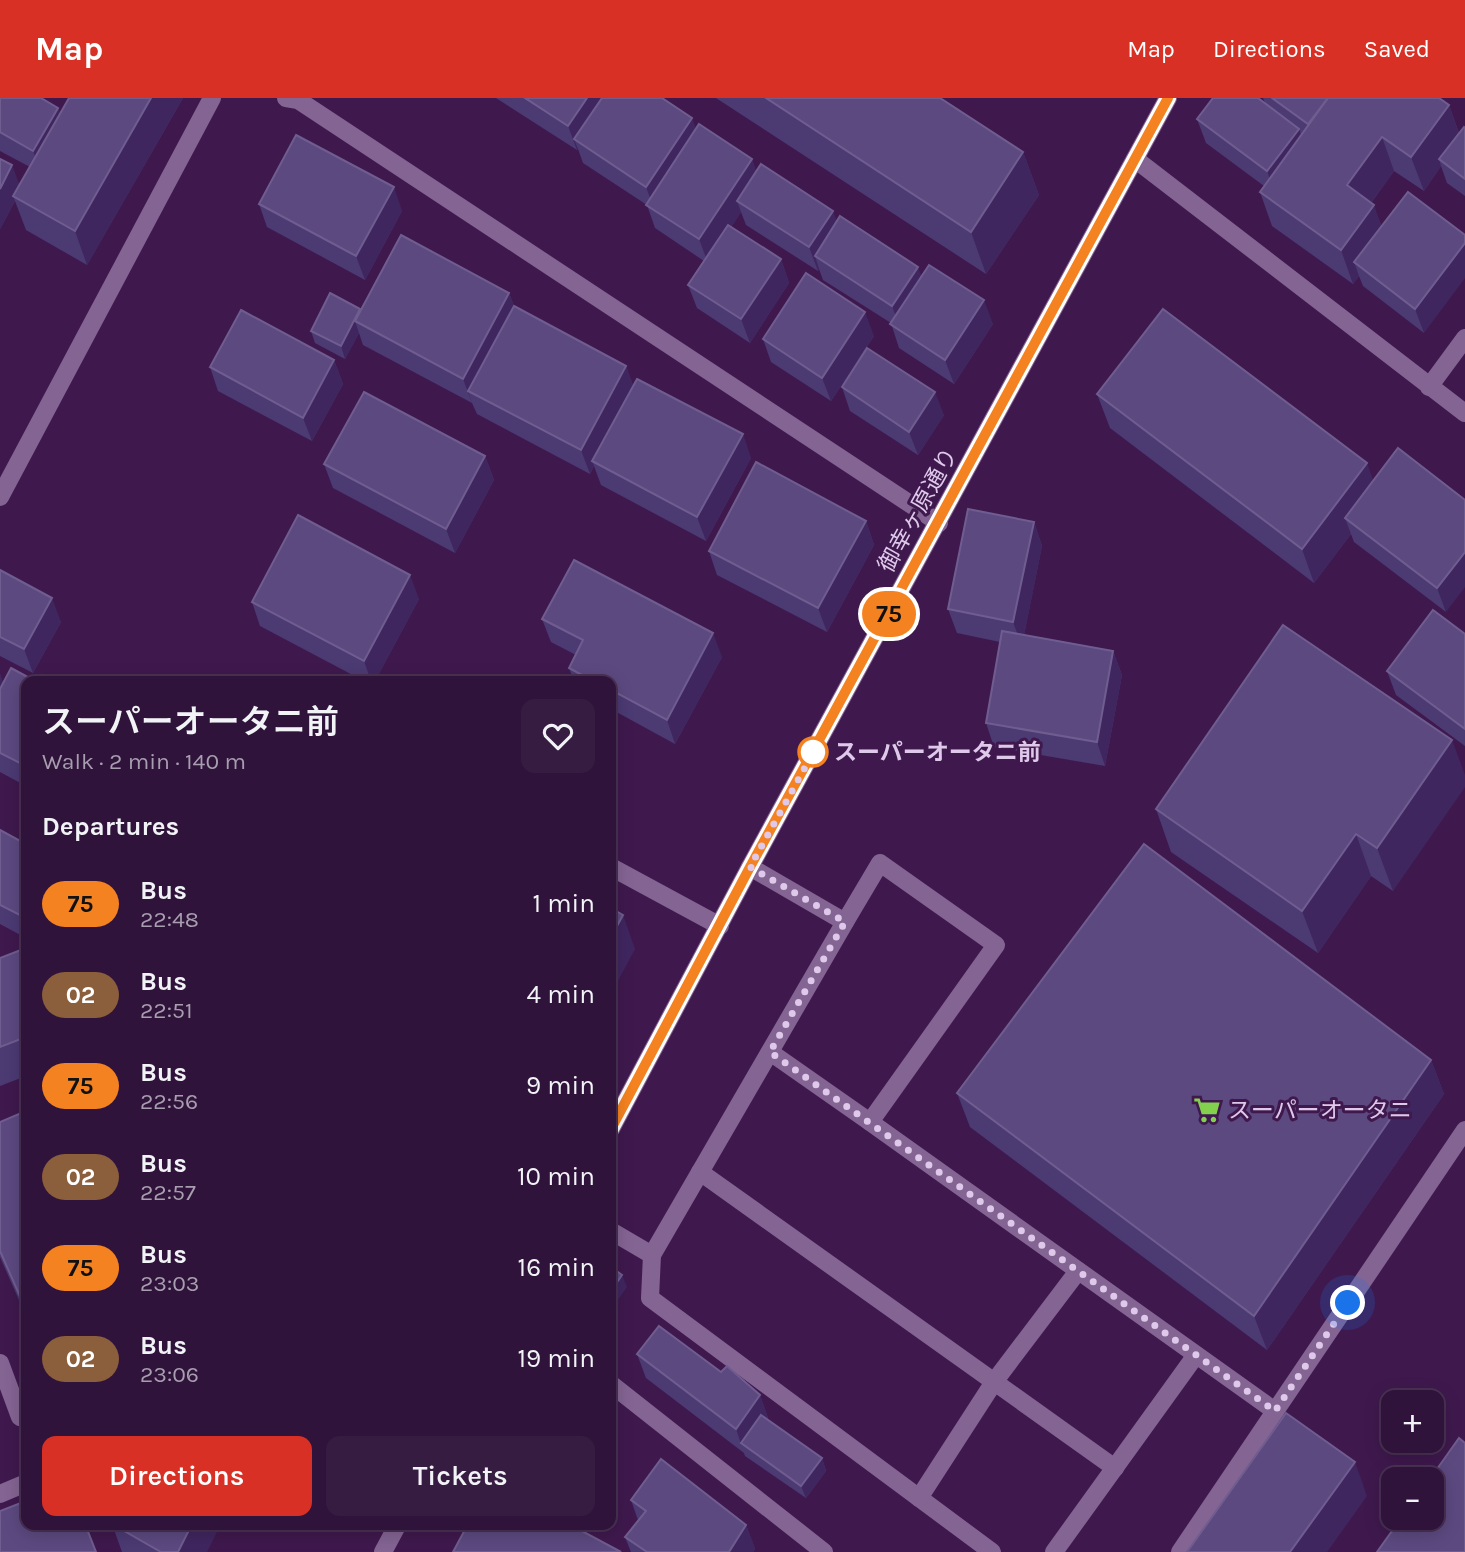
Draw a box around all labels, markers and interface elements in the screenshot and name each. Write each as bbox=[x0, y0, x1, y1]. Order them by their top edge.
text: Map bbox=[35, 30, 103, 68]
text: Map bbox=[1127, 35, 1175, 63]
text: Directions bbox=[1213, 35, 1326, 63]
text: Saved bbox=[1364, 35, 1430, 63]
street label: 御幸ヶ原通り bbox=[873, 443, 963, 577]
line badge: 75 bbox=[858, 591, 920, 637]
text: 75 bbox=[876, 600, 902, 628]
button: heart bbox=[521, 699, 595, 773]
text: スーパーオータニ前 bbox=[42, 703, 339, 741]
marker: スーパーオータニ前 bbox=[798, 737, 828, 767]
place label: スーパーオータニ前 bbox=[834, 739, 1041, 766]
text: Walk · 2 min · 140 m bbox=[42, 748, 246, 775]
text: Departures bbox=[42, 811, 179, 842]
text: Bus bbox=[140, 875, 187, 906]
text: 1 min bbox=[532, 888, 595, 919]
text: 75 bbox=[68, 890, 93, 918]
text: 22:48 bbox=[140, 906, 199, 933]
text: Bus bbox=[140, 966, 187, 997]
text: 4 min bbox=[527, 979, 595, 1010]
text: 02 bbox=[66, 981, 95, 1009]
text: 22:51 bbox=[140, 997, 193, 1024]
text: Bus bbox=[140, 1057, 187, 1088]
text: 9 min bbox=[526, 1070, 595, 1101]
text: 75 bbox=[68, 1072, 93, 1100]
text: 22:56 bbox=[140, 1088, 198, 1115]
supermarket icon: スーパーオータニ bbox=[1192, 1095, 1222, 1125]
place label: スーパーオータニ bbox=[1228, 1097, 1412, 1124]
text: Bus bbox=[140, 1148, 187, 1179]
text: 10 min bbox=[517, 1161, 595, 1192]
text: 02 bbox=[66, 1163, 95, 1191]
text: 22:57 bbox=[140, 1179, 196, 1206]
text: Bus bbox=[140, 1239, 187, 1270]
text: 16 min bbox=[518, 1252, 595, 1283]
text: 75 bbox=[68, 1254, 93, 1282]
text: 23:03 bbox=[140, 1270, 199, 1297]
your location bbox=[1330, 1285, 1365, 1320]
text: Bus bbox=[140, 1330, 187, 1361]
text: 19 min bbox=[517, 1343, 595, 1374]
text: 02 bbox=[66, 1345, 95, 1373]
text: 23:06 bbox=[140, 1361, 199, 1388]
map controls bbox=[1381, 1390, 1444, 1530]
button: + bbox=[1381, 1390, 1444, 1453]
button: Directions bbox=[42, 1436, 312, 1516]
button: Tickets bbox=[326, 1436, 595, 1516]
button: − bbox=[1381, 1467, 1444, 1530]

